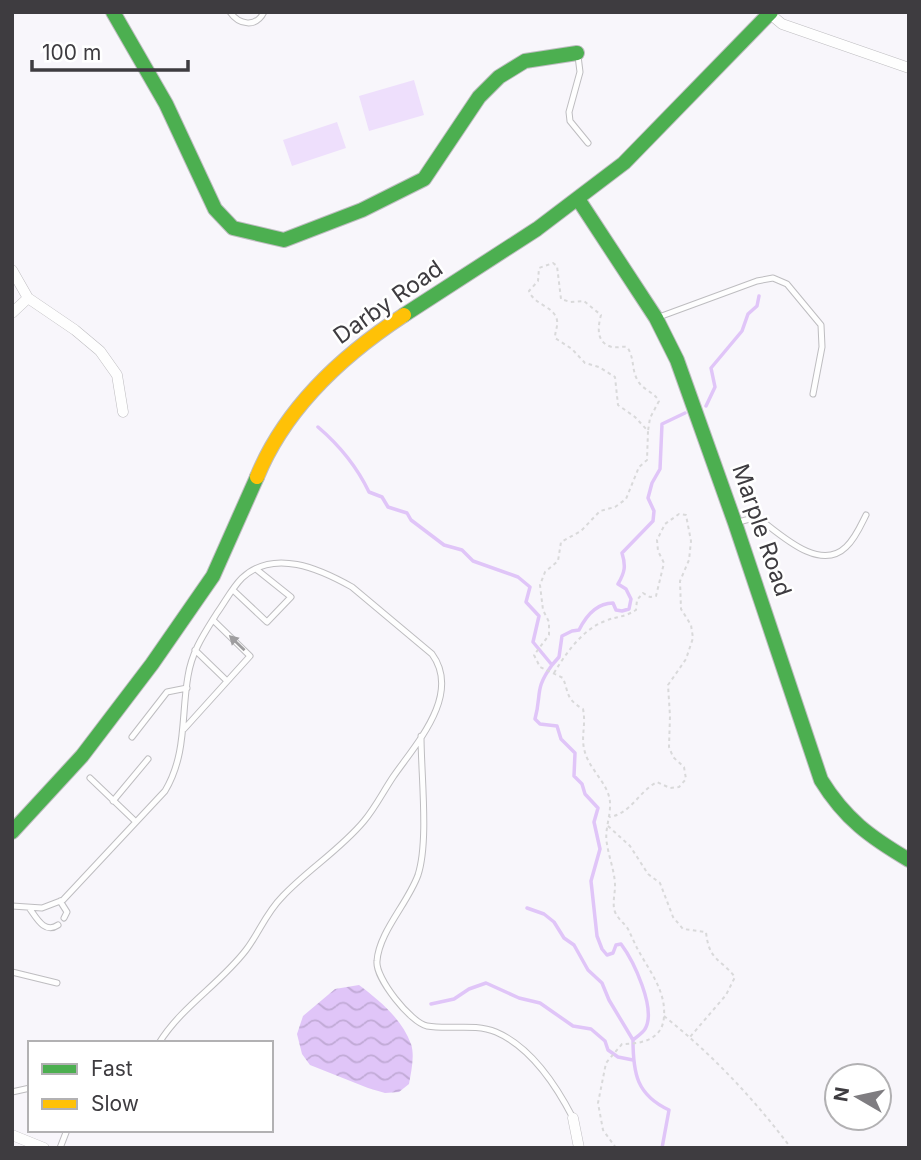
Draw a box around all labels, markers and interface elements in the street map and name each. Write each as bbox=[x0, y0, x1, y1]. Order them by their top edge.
scale bar bbox=[32, 28, 187, 72]
text: 100 m bbox=[42, 40, 101, 65]
street label: Darby Road bbox=[328, 254, 448, 350]
street label: Marple Road bbox=[726, 460, 798, 600]
one-way arrow bbox=[229, 636, 246, 652]
legend bbox=[28, 1041, 273, 1132]
text: Fast bbox=[91, 1056, 133, 1081]
north arrow bbox=[823, 1062, 893, 1132]
text: N bbox=[829, 1085, 854, 1103]
text: Slow bbox=[91, 1091, 139, 1116]

